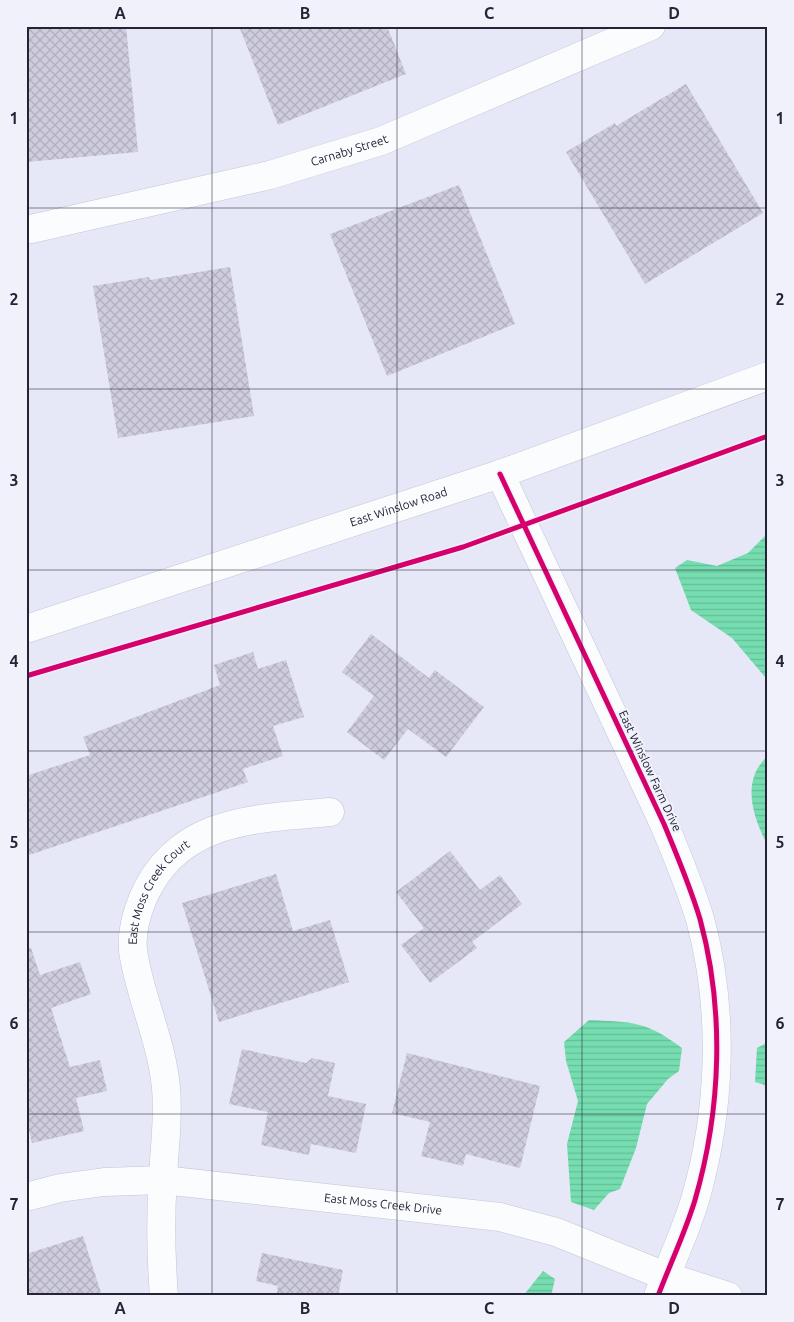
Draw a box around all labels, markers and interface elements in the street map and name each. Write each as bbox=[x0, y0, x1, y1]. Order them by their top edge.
text: A bbox=[114, 4, 126, 22]
text: B bbox=[300, 4, 310, 22]
text: C bbox=[484, 4, 494, 22]
text: D bbox=[668, 4, 680, 22]
text: 1 bbox=[9, 109, 19, 127]
text: 1 bbox=[775, 109, 785, 127]
street label: Carnaby Street bbox=[309, 132, 390, 168]
text: 2 bbox=[9, 290, 19, 308]
text: 2 bbox=[775, 290, 785, 308]
text: 3 bbox=[9, 471, 19, 489]
text: 3 bbox=[775, 471, 785, 489]
street label: East Winslow Road bbox=[348, 485, 449, 529]
text: 4 bbox=[9, 652, 19, 670]
text: 4 bbox=[775, 652, 785, 670]
street label: East Winslow Farm Drive bbox=[617, 708, 684, 833]
text: 5 bbox=[9, 833, 19, 851]
text: 5 bbox=[775, 833, 785, 851]
street label: East Moss Creek Court bbox=[126, 837, 192, 945]
text: 6 bbox=[9, 1014, 19, 1032]
text: 6 bbox=[775, 1014, 785, 1032]
street label: East Moss Creek Drive bbox=[323, 1191, 443, 1217]
text: 7 bbox=[9, 1195, 19, 1213]
text: 7 bbox=[775, 1195, 785, 1213]
text: A bbox=[114, 1299, 126, 1317]
text: B bbox=[300, 1299, 310, 1317]
text: C bbox=[484, 1299, 494, 1317]
text: D bbox=[668, 1299, 680, 1317]

